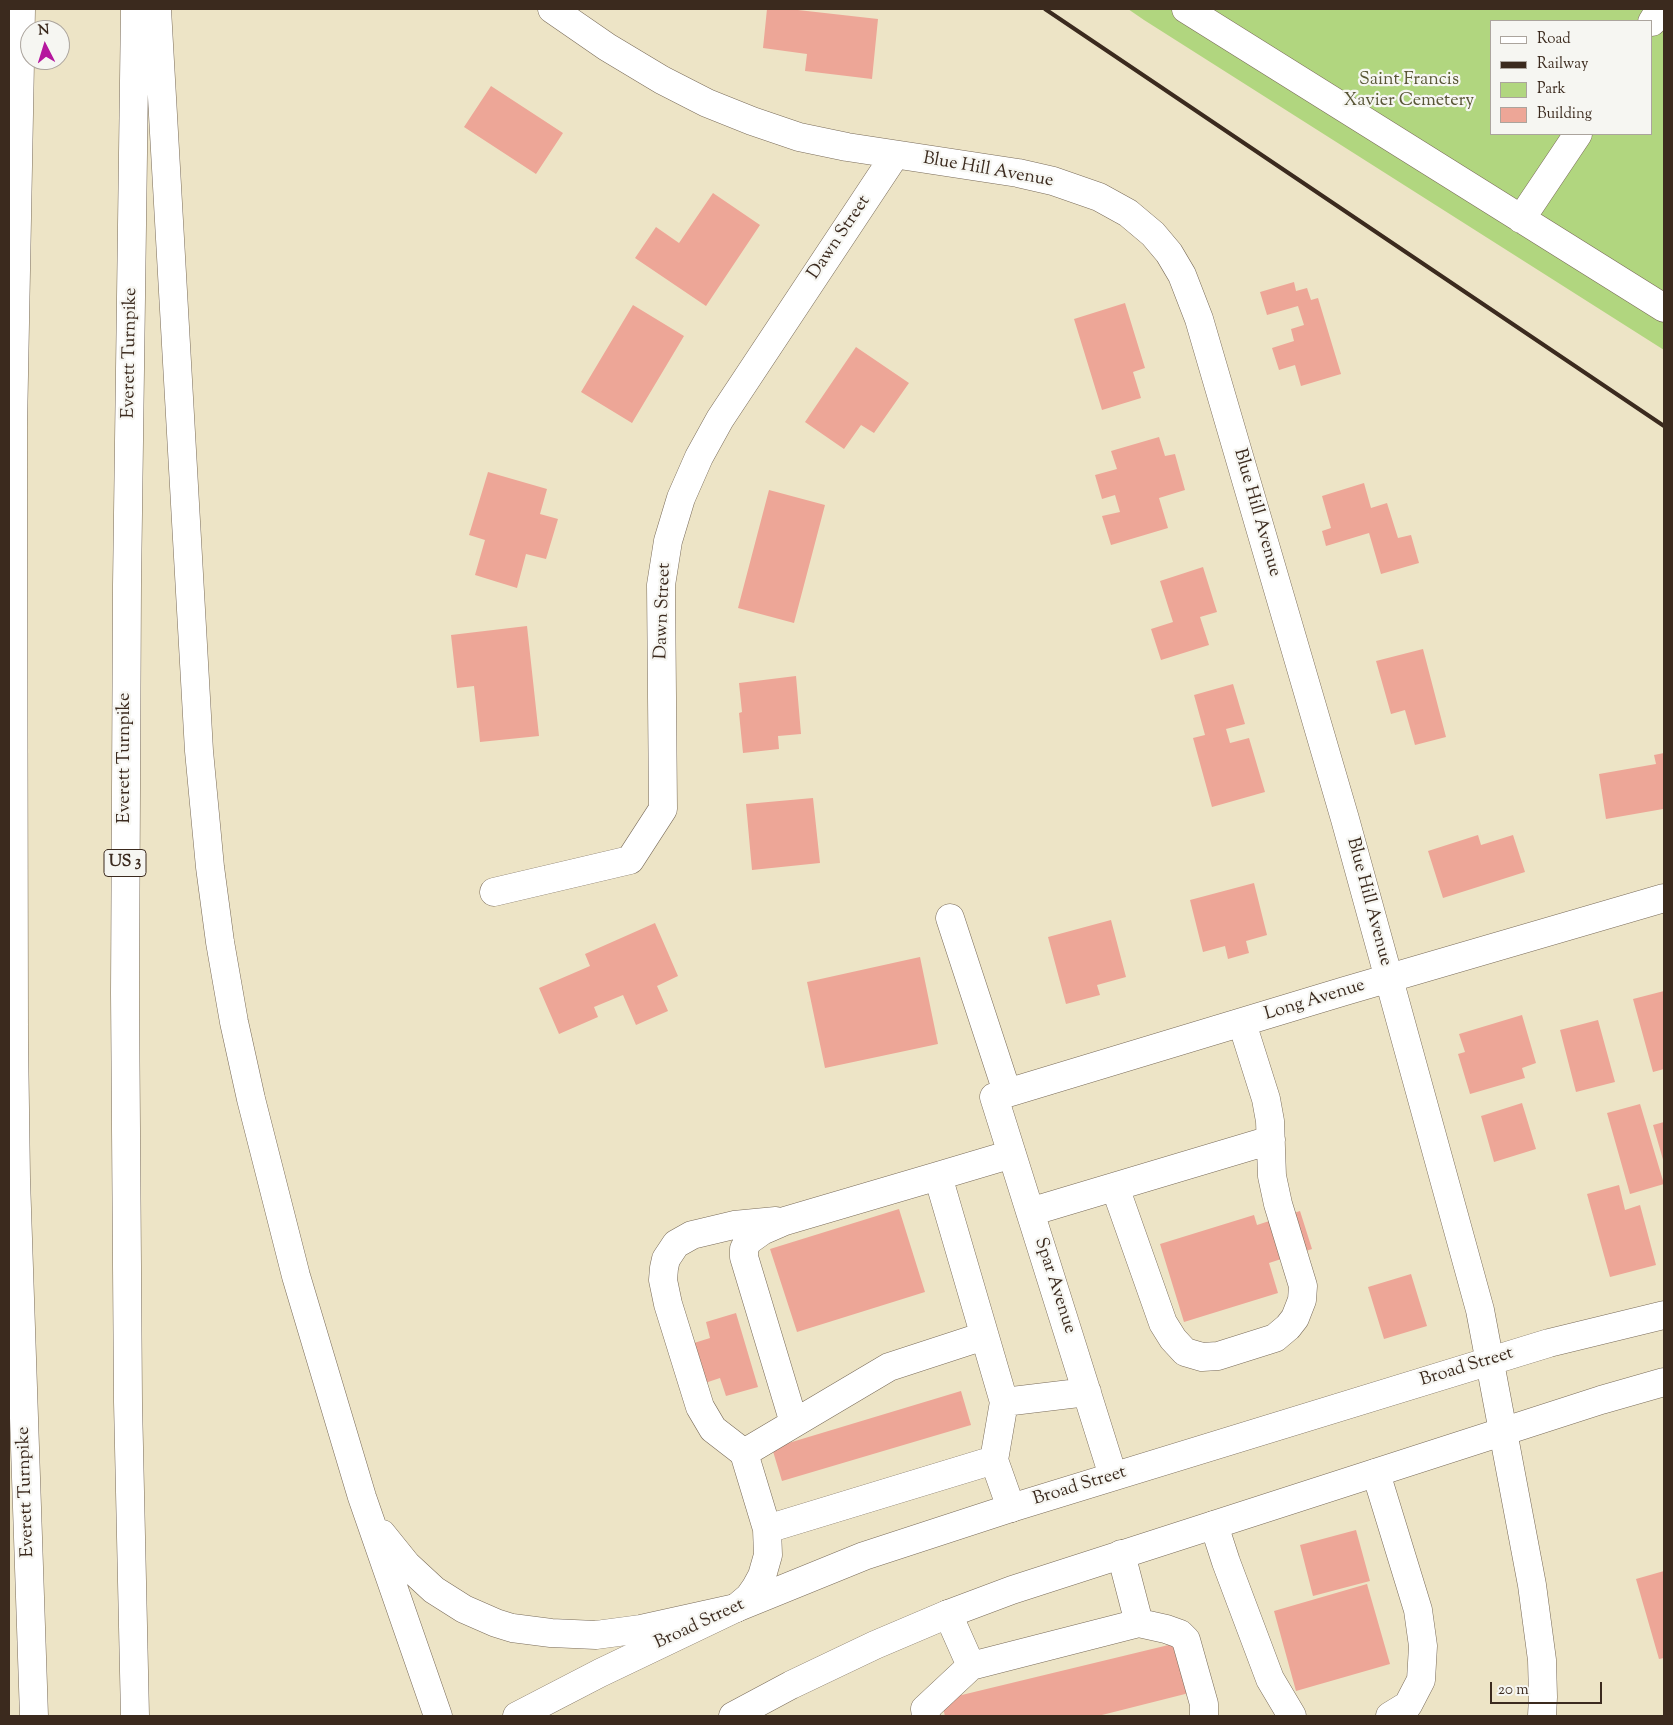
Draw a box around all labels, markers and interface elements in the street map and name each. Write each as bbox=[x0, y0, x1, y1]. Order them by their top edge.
north arrow bbox=[20, 20, 70, 70]
legend bbox=[1490, 20, 1653, 135]
text: N bbox=[37, 21, 50, 42]
text: Road bbox=[1537, 29, 1571, 50]
text: Railway bbox=[1537, 54, 1588, 75]
park label: Saint Francis Xavier Cemetery bbox=[1344, 70, 1474, 112]
text: Park bbox=[1537, 79, 1566, 100]
text: Building bbox=[1537, 104, 1592, 125]
street label: Blue Hill Avenue bbox=[921, 149, 1055, 193]
street label: Dawn Street bbox=[804, 192, 876, 284]
street label: Everett Turnpike bbox=[119, 287, 143, 419]
street label: Blue Hill Avenue bbox=[1227, 447, 1285, 579]
street label: Dawn Street bbox=[652, 562, 676, 660]
street label: Everett Turnpike bbox=[115, 693, 137, 823]
street label: Blue Hill Avenue bbox=[1340, 835, 1396, 969]
road number: US 3 bbox=[104, 850, 146, 876]
street label: Long Avenue bbox=[1262, 975, 1368, 1027]
street label: Spar Avenue bbox=[1028, 1235, 1080, 1337]
street label: Broad Street bbox=[1418, 1344, 1516, 1392]
street label: Everett Turnpike bbox=[14, 1426, 40, 1558]
street label: Broad Street bbox=[1031, 1463, 1129, 1511]
street label: Broad Street bbox=[652, 1595, 748, 1655]
scale bar bbox=[1493, 1672, 1606, 1704]
text: 20 m bbox=[1498, 1680, 1529, 1701]

